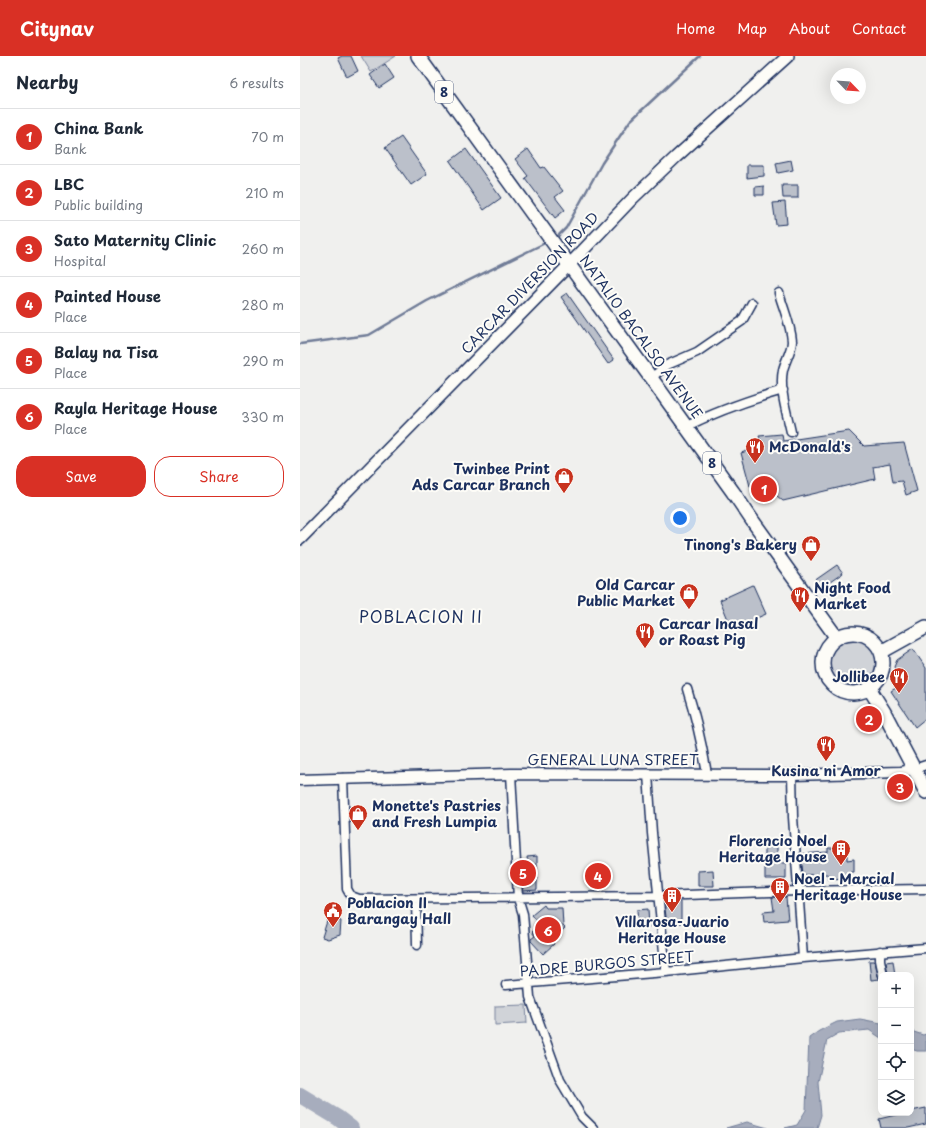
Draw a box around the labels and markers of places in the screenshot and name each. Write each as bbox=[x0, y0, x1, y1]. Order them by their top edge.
restaurant icon: McDonald's bbox=[744, 436, 766, 464]
place label: McDonald's bbox=[769, 436, 851, 457]
place label: Twinbee Print Ads Carcar Branch bbox=[411, 458, 550, 495]
shop icon: Twinbee Print Ads Carcar Branch bbox=[553, 466, 575, 494]
pin: 1 bbox=[751, 474, 777, 504]
place label: Tinong's Bakery bbox=[684, 534, 797, 555]
shop icon: Tinong's Bakery bbox=[800, 534, 822, 562]
place label: Old Carcar Public Market bbox=[577, 574, 676, 611]
place label: Night Food Market bbox=[814, 577, 891, 614]
shop icon: Old Carcar Public Market bbox=[678, 582, 700, 610]
restaurant icon: Night Food Market bbox=[789, 585, 811, 613]
place label: Carcar Inasal or Roast Pig bbox=[659, 613, 758, 650]
restaurant icon: Carcar Inasal or Roast Pig bbox=[634, 621, 656, 649]
place label: Jollibee bbox=[832, 666, 885, 687]
restaurant icon: Jollibee bbox=[888, 666, 910, 694]
pin: 2 bbox=[856, 704, 882, 734]
restaurant icon: Kusina ni Amor bbox=[815, 734, 837, 762]
place label: Kusina ni Amor bbox=[771, 760, 882, 781]
pin: 3 bbox=[887, 772, 913, 802]
place label: Monette's Pastries and Fresh Lumpia bbox=[372, 795, 501, 832]
shop icon: Monette's Pastries and Fresh Lumpia bbox=[347, 803, 369, 831]
place label: Florencio Noel Heritage House bbox=[719, 830, 827, 867]
building icon: Florencio Noel Heritage House bbox=[830, 838, 852, 866]
pin: 5 bbox=[510, 858, 536, 888]
pin: 4 bbox=[585, 861, 611, 891]
place label: Noel - Marcial Heritage House bbox=[794, 868, 903, 905]
building icon: Noel - Marcial Heritage House bbox=[769, 876, 791, 904]
building icon: Villarosa-Juario Heritage House bbox=[661, 885, 683, 913]
place label: Poblacion II Barangay Hall bbox=[347, 892, 451, 929]
public building icon: Poblacion II Barangay Hall bbox=[322, 900, 344, 928]
place label: Villarosa-Juario Heritage House bbox=[615, 911, 729, 948]
pin: 6 bbox=[535, 915, 561, 945]

